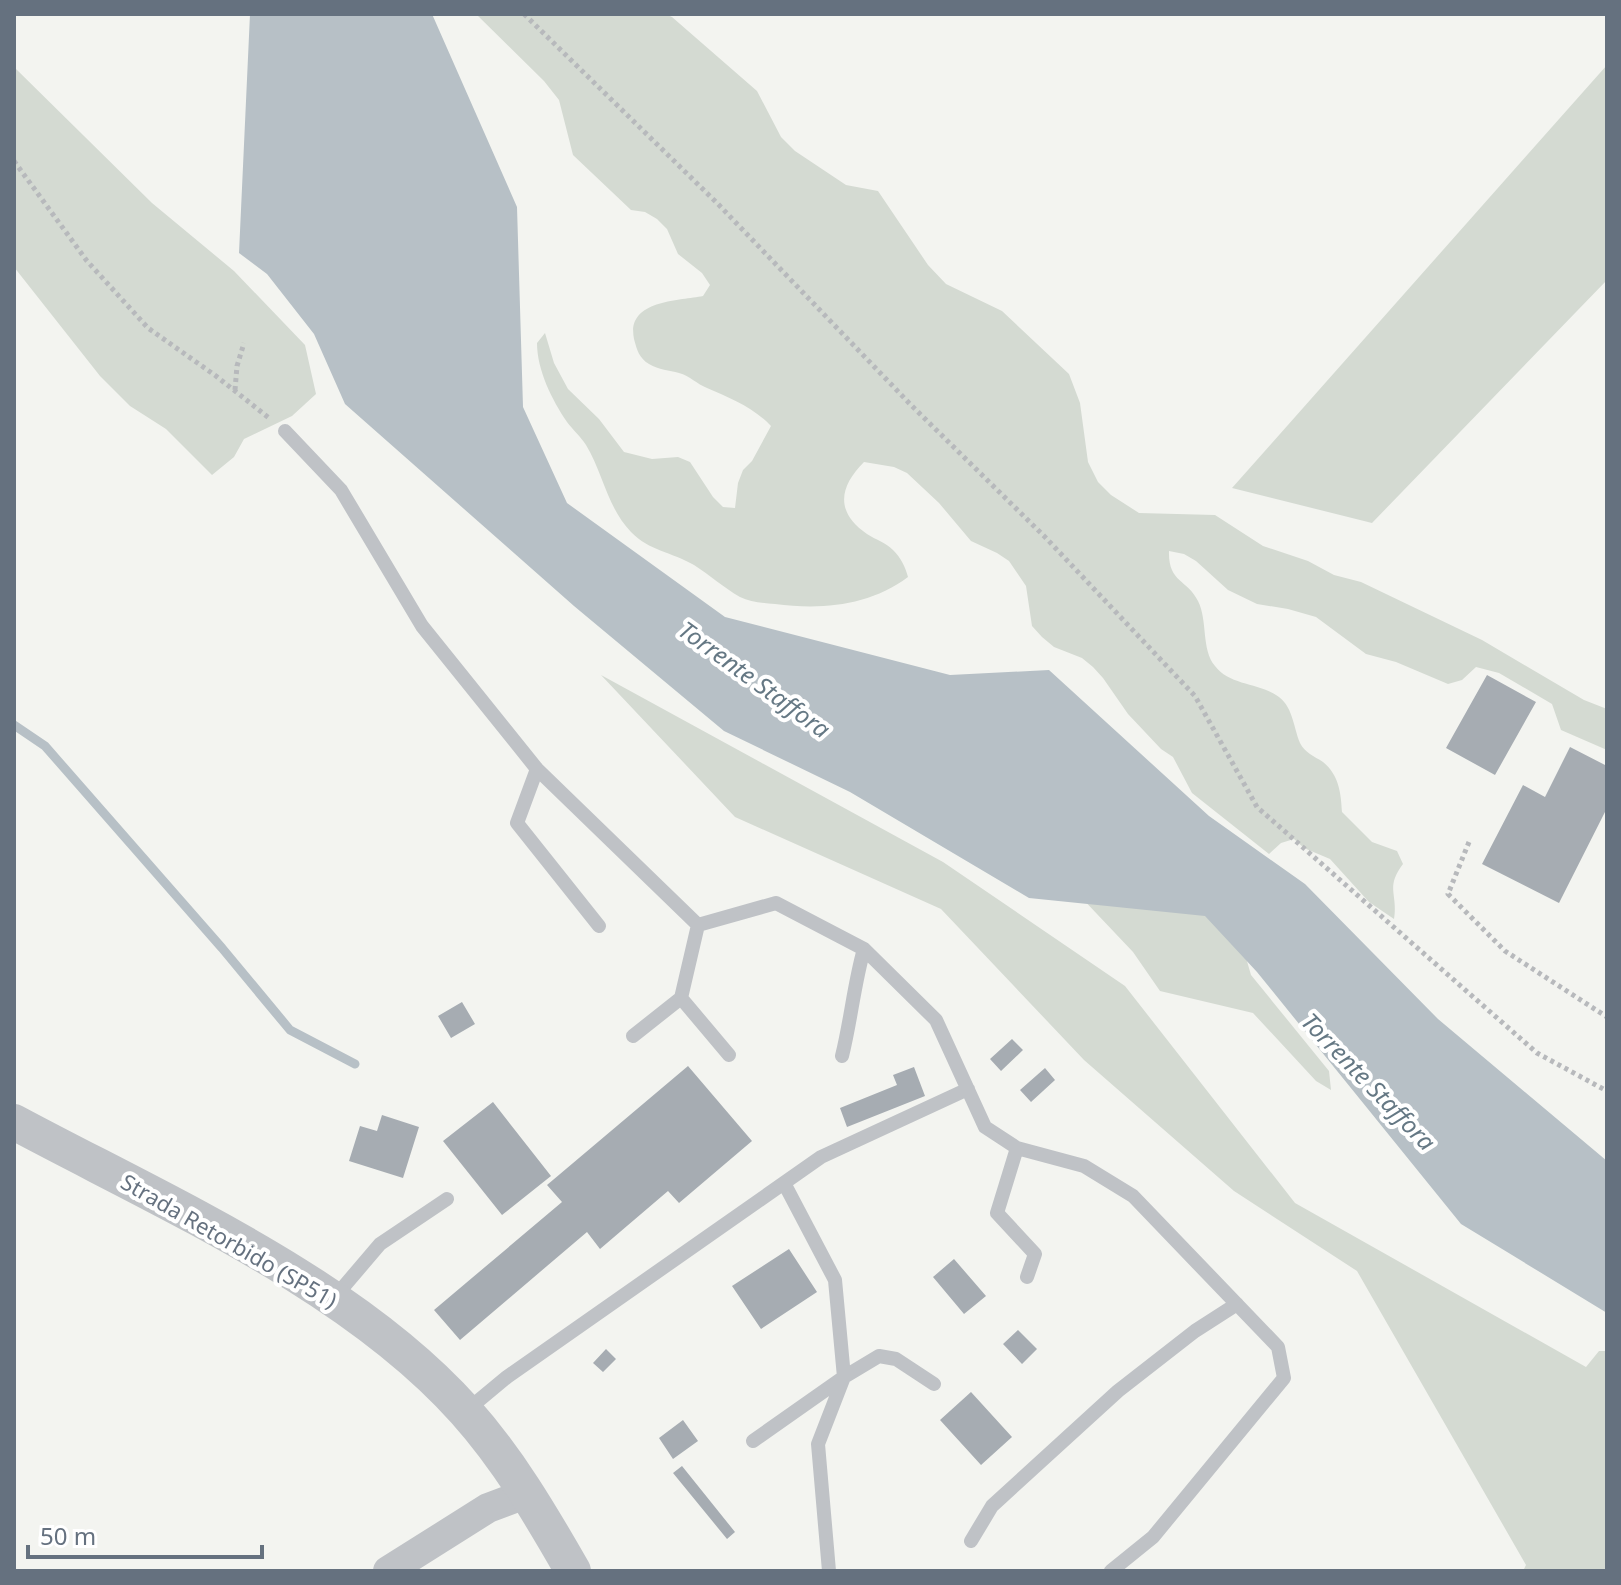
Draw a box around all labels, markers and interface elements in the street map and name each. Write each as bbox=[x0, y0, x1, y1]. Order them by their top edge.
water label: Torrente Staffora bbox=[672, 613, 838, 745]
water label: Torrente Staffora bbox=[1295, 1005, 1444, 1157]
street label: Strada Retorbido (SP51) bbox=[116, 1166, 343, 1314]
scale bar bbox=[28, 1509, 262, 1559]
text: 50 m bbox=[40, 1519, 96, 1552]

